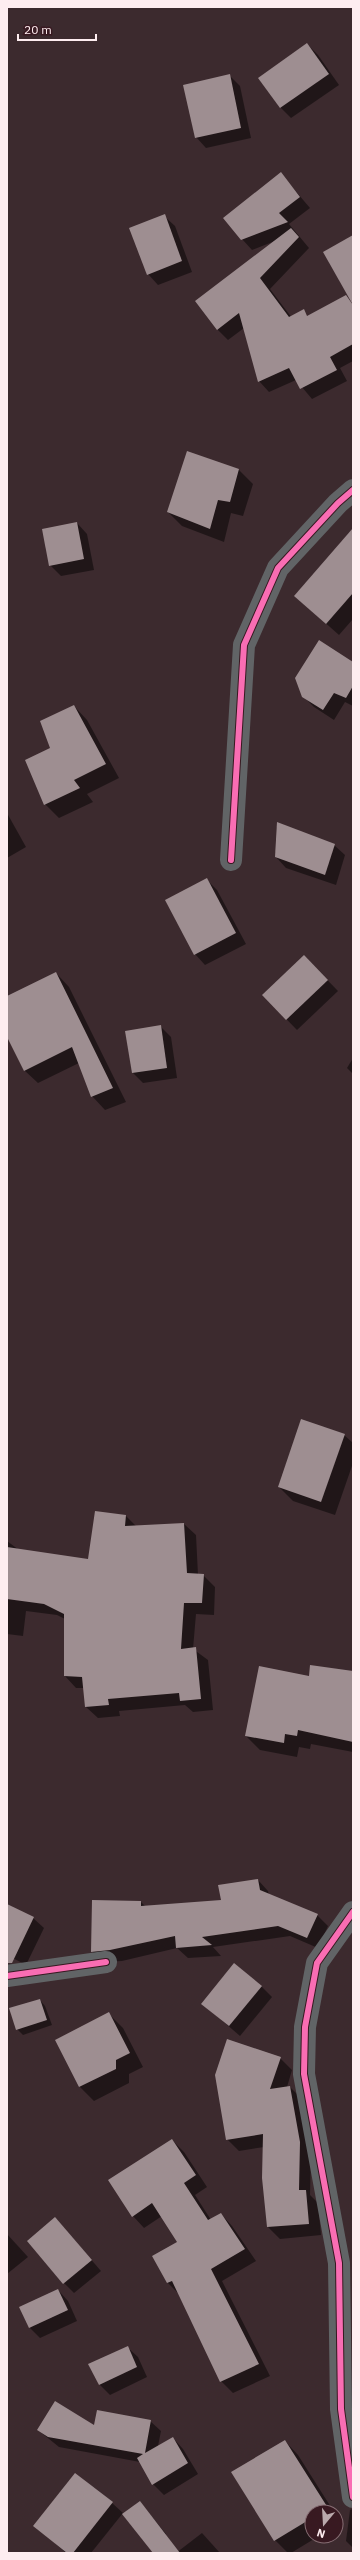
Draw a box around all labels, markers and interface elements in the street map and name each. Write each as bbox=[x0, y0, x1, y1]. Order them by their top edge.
scale bar bbox=[18, 16, 96, 42]
text: 20 m bbox=[24, 22, 52, 37]
north arrow bbox=[304, 2504, 344, 2544]
text: N bbox=[315, 2526, 327, 2541]

